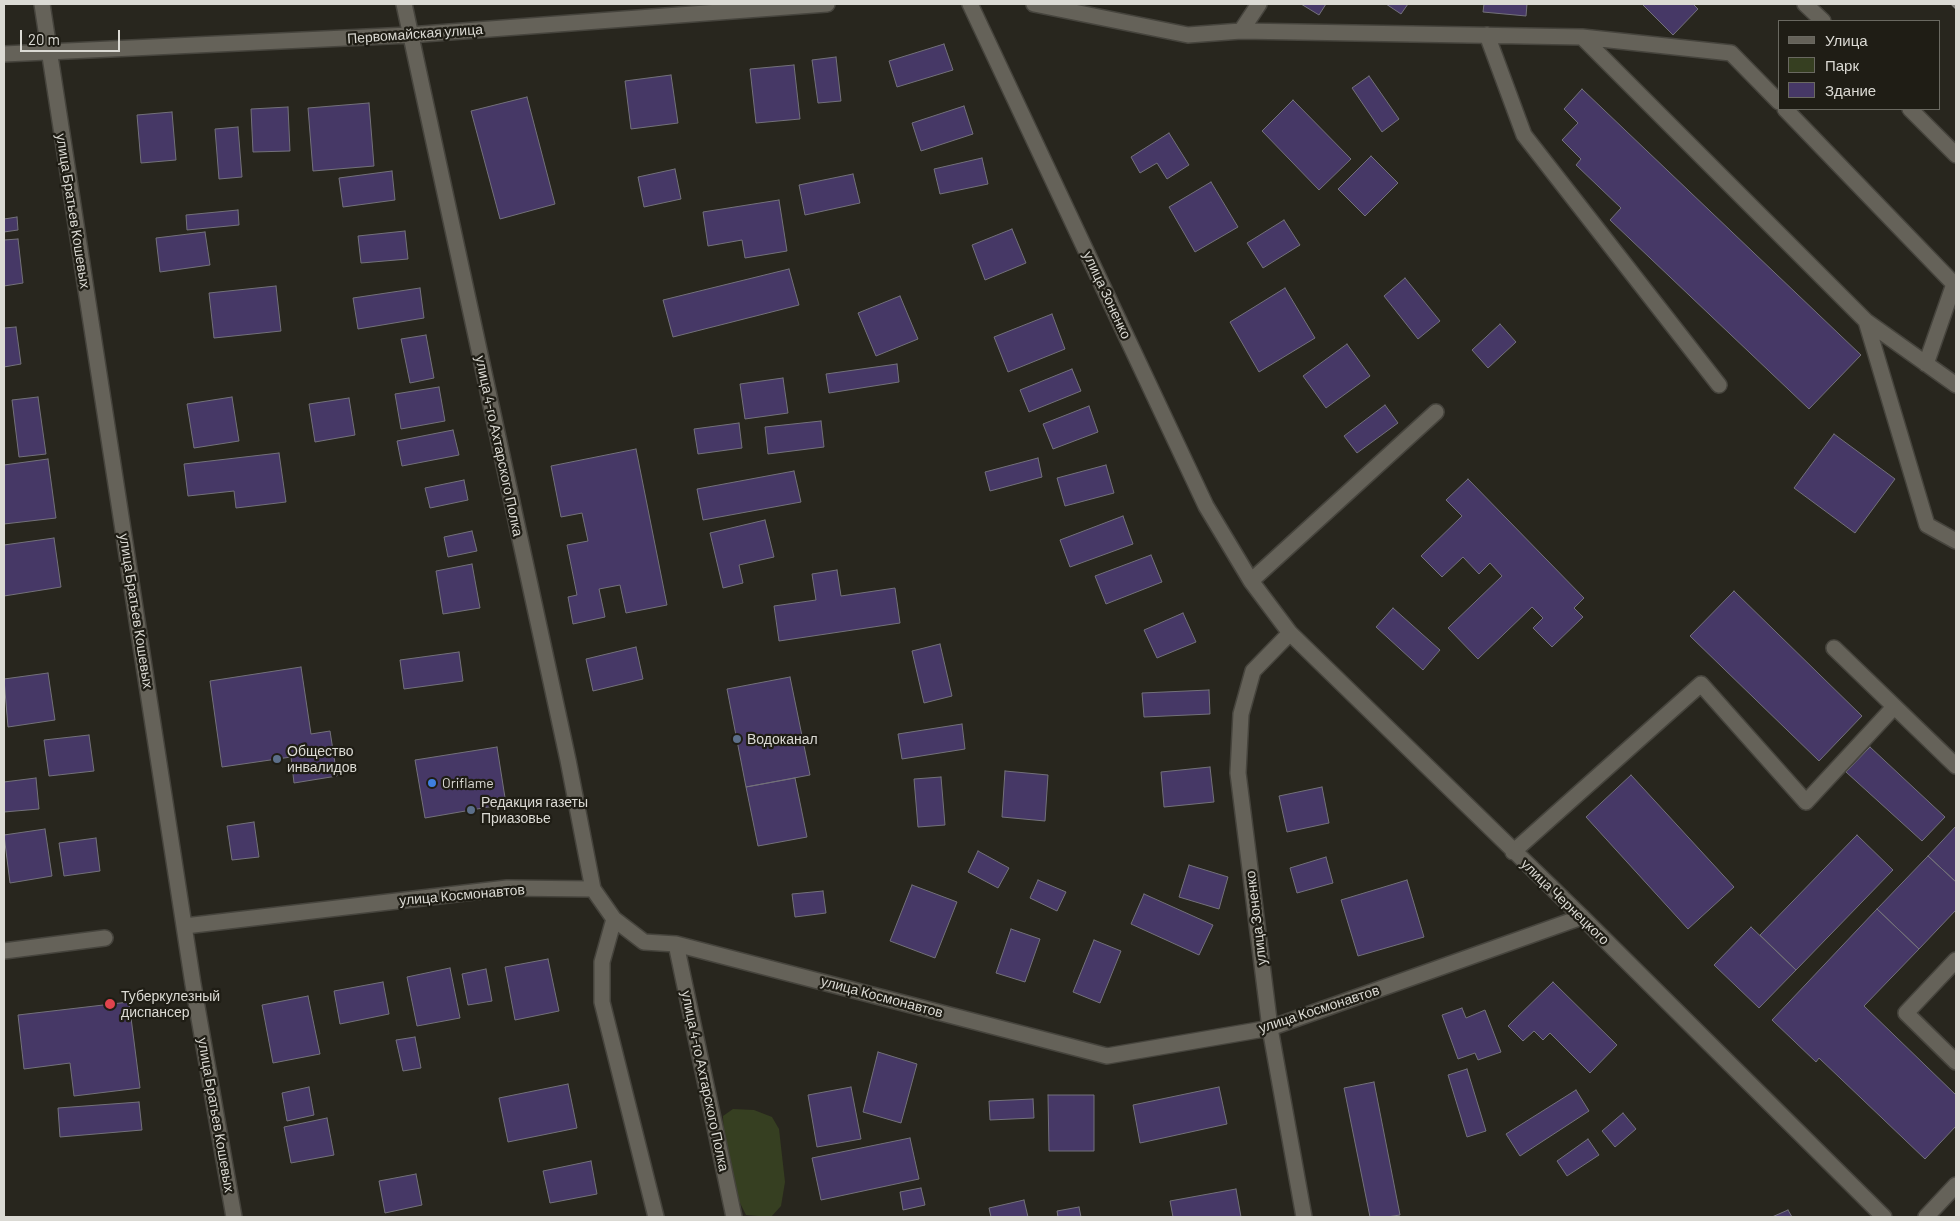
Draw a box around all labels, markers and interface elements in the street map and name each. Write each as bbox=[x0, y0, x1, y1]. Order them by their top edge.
scale bar bbox=[22, 20, 122, 52]
legend bbox=[1778, 20, 1940, 110]
street label: Первомайская улица bbox=[347, 21, 483, 47]
text: 20 m bbox=[28, 30, 60, 48]
text: Улица bbox=[1825, 31, 1868, 49]
text: Парк bbox=[1825, 56, 1859, 74]
text: Здание bbox=[1825, 81, 1876, 99]
street label: улица Братьев Кошевых bbox=[52, 132, 94, 290]
street label: улица Зоненко bbox=[1079, 248, 1135, 342]
street label: улица 4-го Ахтарского Полка bbox=[472, 354, 526, 538]
street label: улица Братьев Кошевых bbox=[115, 532, 157, 690]
place label: Водоканал bbox=[747, 731, 818, 747]
marker: Водоканал bbox=[731, 733, 743, 745]
place label: Общество инвалидов bbox=[287, 743, 357, 776]
marker: Общество инвалидов bbox=[271, 753, 283, 765]
place label: Oriflame bbox=[442, 775, 494, 791]
marker: Oriflame bbox=[426, 777, 438, 789]
place label: Редакция газеты Приазовье bbox=[481, 794, 588, 826]
marker: Редакция газеты Приазовье bbox=[465, 804, 477, 816]
street label: улица Чернецкого bbox=[1517, 856, 1613, 948]
street label: улица Зоненко bbox=[1242, 870, 1270, 966]
street label: улица Космонавтов bbox=[399, 881, 525, 909]
street label: улица Космонавтов bbox=[819, 973, 945, 1021]
street label: улица Космонавтов bbox=[1257, 982, 1381, 1036]
place label: Туберкулезный диспансер bbox=[121, 988, 220, 1020]
street label: улица 4-го Ахтарского Полка bbox=[678, 989, 732, 1173]
marker: Туберкулезный диспансер bbox=[103, 997, 117, 1011]
street label: улица Братьев Кошевых bbox=[194, 1036, 238, 1194]

